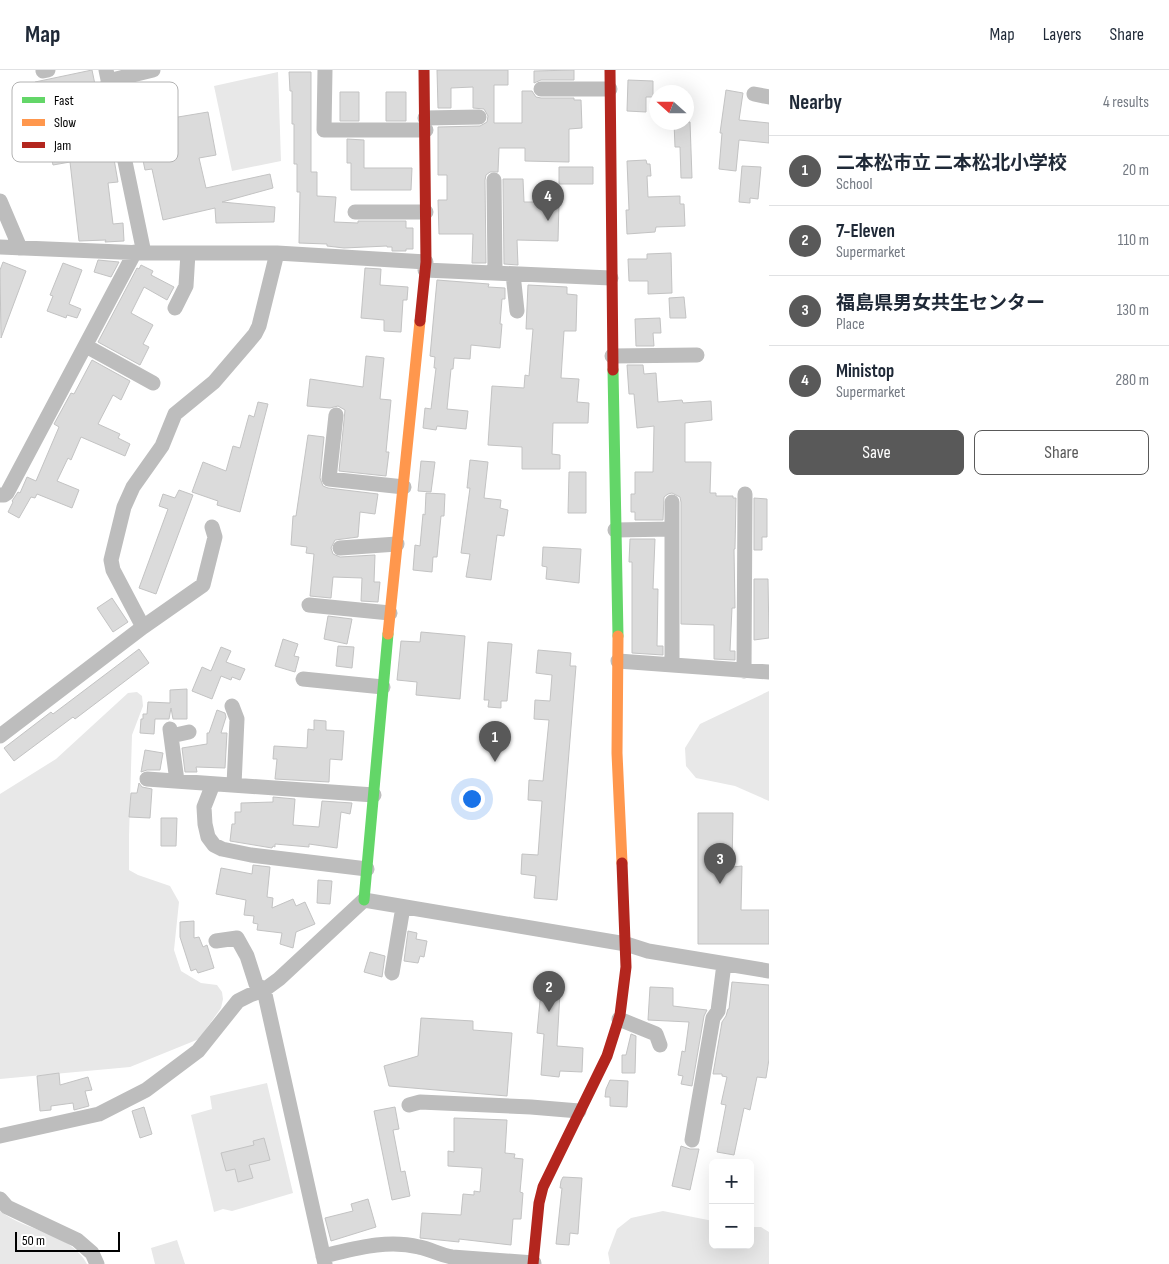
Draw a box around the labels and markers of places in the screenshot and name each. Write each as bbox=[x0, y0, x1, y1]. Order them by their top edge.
pin: 4 bbox=[532, 180, 564, 221]
pin: 1 bbox=[479, 721, 511, 762]
pin: 3 bbox=[704, 843, 736, 884]
pin: 2 bbox=[533, 971, 565, 1012]

